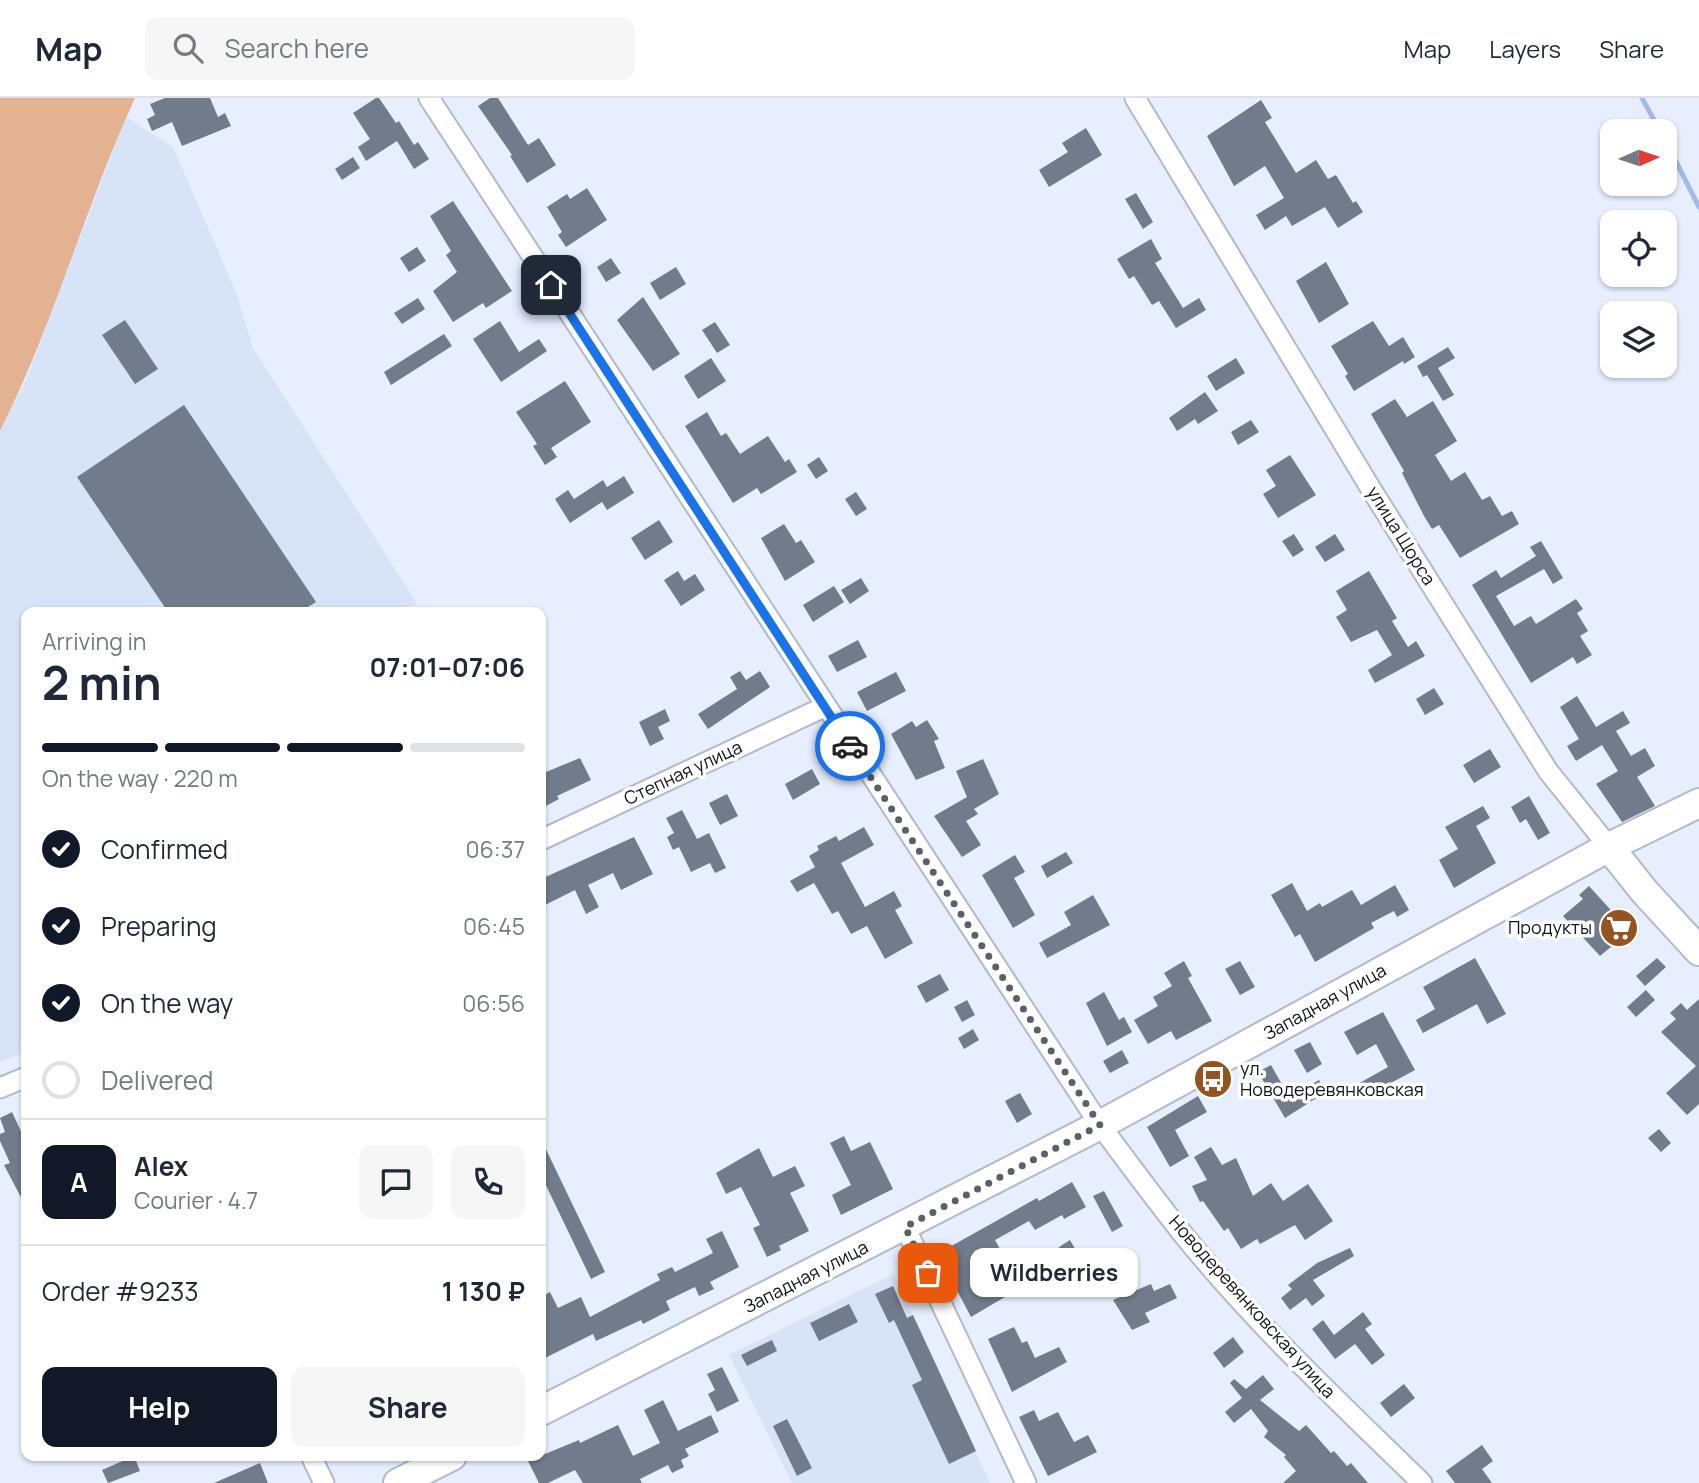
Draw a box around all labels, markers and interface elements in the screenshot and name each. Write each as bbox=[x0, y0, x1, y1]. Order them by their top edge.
search box bbox=[145, 17, 635, 80]
text: Map bbox=[35, 26, 103, 71]
icon: search bbox=[169, 29, 207, 67]
text: Search here bbox=[225, 30, 369, 66]
text: Map bbox=[1404, 32, 1451, 65]
text: Layers bbox=[1489, 32, 1561, 65]
text: Share bbox=[1599, 32, 1664, 65]
north arrow bbox=[1600, 119, 1676, 196]
map controls bbox=[1600, 119, 1677, 378]
button: locate bbox=[1600, 210, 1677, 287]
pin bbox=[521, 255, 581, 315]
icon: home bbox=[532, 266, 570, 304]
button: layers bbox=[1600, 301, 1677, 378]
street label: улица Щорса bbox=[1362, 482, 1442, 589]
text: Arriving in bbox=[42, 625, 147, 657]
text: 07:01–07:06 bbox=[369, 649, 525, 685]
text: 2 min bbox=[42, 651, 162, 714]
courier bbox=[815, 711, 885, 781]
icon: car bbox=[831, 727, 869, 765]
street label: Степная улица bbox=[620, 734, 746, 810]
text: On the way · 220 m bbox=[42, 762, 238, 794]
icon: check bbox=[42, 830, 80, 868]
text: Confirmed bbox=[101, 831, 228, 867]
text: 06:37 bbox=[466, 833, 525, 865]
icon: check bbox=[42, 907, 80, 945]
supermarket icon: Продукты bbox=[1598, 907, 1640, 949]
text: Preparing bbox=[101, 908, 217, 944]
text: 06:45 bbox=[463, 910, 525, 942]
place label: Продукты bbox=[1508, 915, 1592, 939]
street label: Западная улица bbox=[1259, 957, 1390, 1045]
icon: check bbox=[42, 984, 80, 1022]
text: On the way bbox=[101, 985, 233, 1021]
text: 06:56 bbox=[462, 987, 525, 1019]
place label: ул. Новодеревянковская bbox=[1240, 1056, 1424, 1101]
bus stop icon: ул. Новодеревянковская bbox=[1192, 1058, 1234, 1100]
text: Delivered bbox=[101, 1062, 213, 1098]
button: chat bbox=[359, 1145, 433, 1219]
button: phone bbox=[451, 1145, 525, 1219]
text: Alex bbox=[134, 1148, 188, 1184]
text: A bbox=[70, 1164, 88, 1200]
text: Courier · 4.7 bbox=[134, 1184, 258, 1216]
street label: Новодеревянковская улица bbox=[1164, 1210, 1341, 1403]
street label: Западная улица bbox=[739, 1234, 872, 1318]
pin bbox=[898, 1243, 958, 1303]
callout: Wildberries bbox=[970, 1248, 1138, 1298]
icon: bag bbox=[909, 1254, 947, 1292]
text: Wildberries bbox=[990, 1256, 1118, 1288]
text: Order #9233 bbox=[42, 1273, 199, 1309]
text: 1 130 ₽ bbox=[442, 1273, 525, 1309]
button: Help bbox=[42, 1367, 277, 1447]
button: Share bbox=[291, 1367, 525, 1447]

